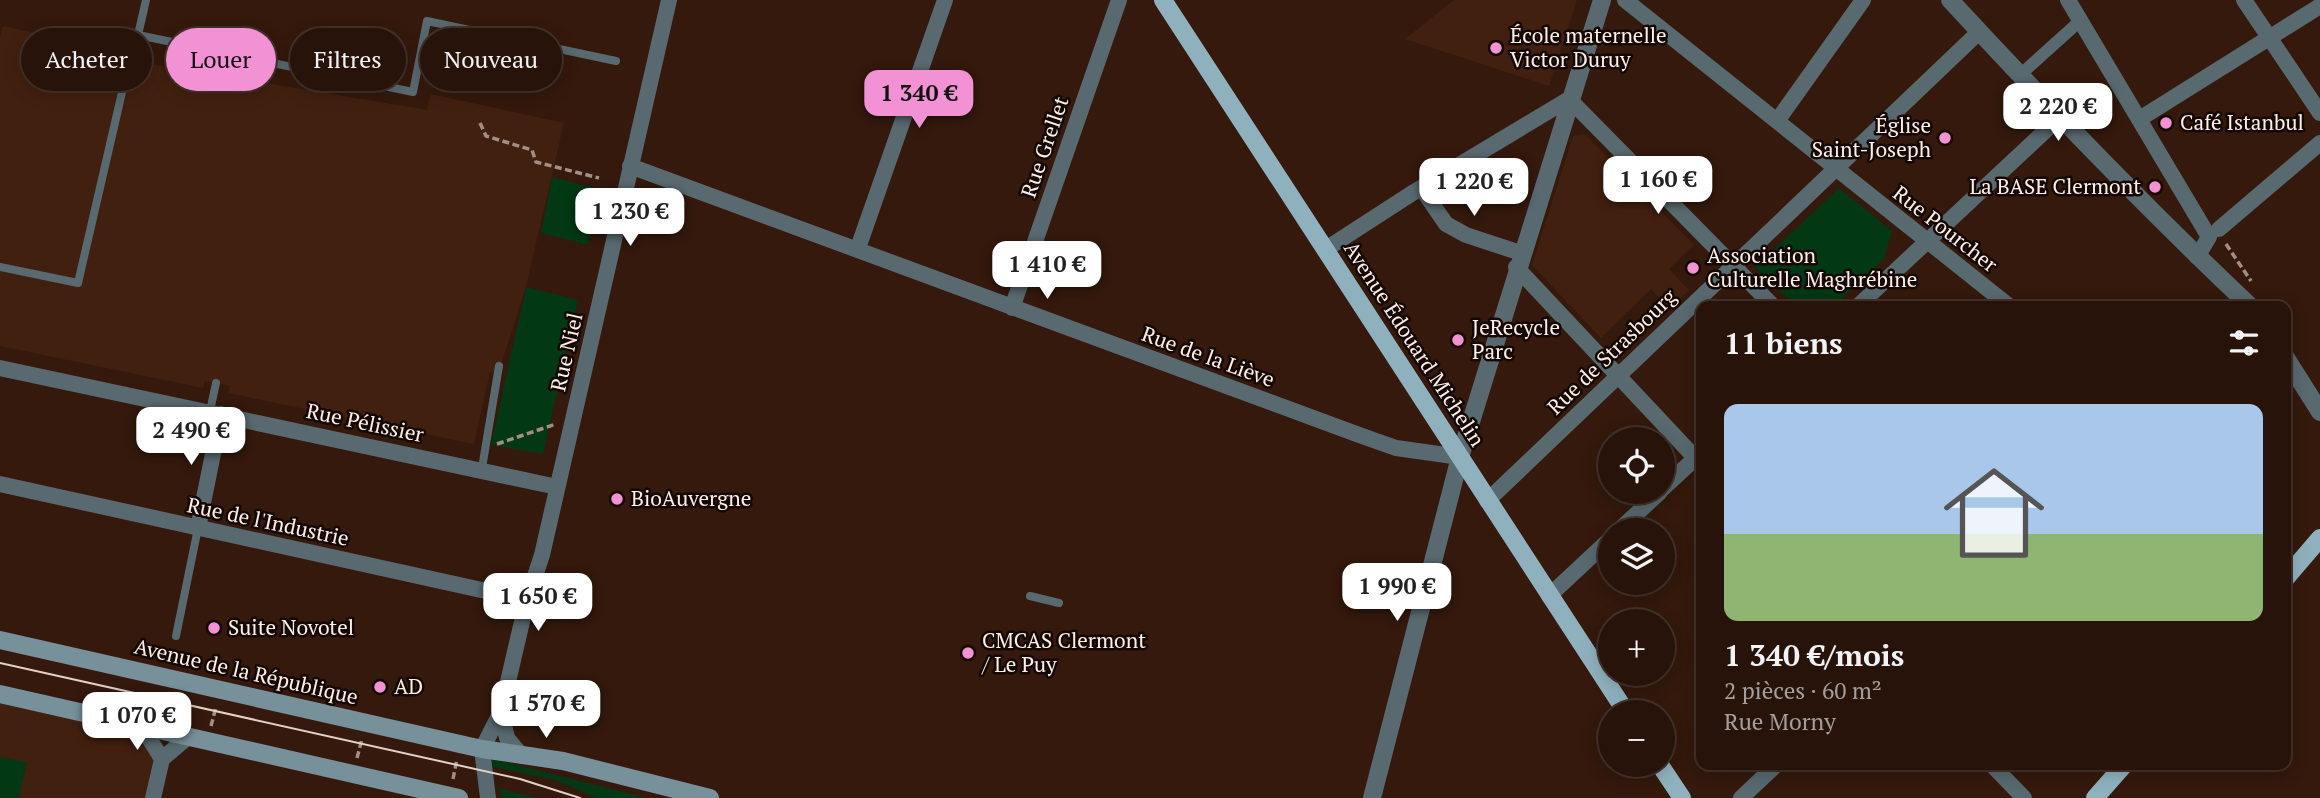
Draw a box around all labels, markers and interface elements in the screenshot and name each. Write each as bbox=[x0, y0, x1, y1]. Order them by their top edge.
place label: École maternelle Victor Duruy bbox=[1510, 21, 1667, 73]
chip: Acheter bbox=[21, 28, 152, 91]
chip: Louer bbox=[166, 28, 276, 91]
chip: Filtres bbox=[290, 28, 406, 91]
chip: Nouveau bbox=[420, 28, 562, 91]
marker: École maternelle Victor Duruy bbox=[1488, 40, 1504, 56]
pin: 1 340 € bbox=[854, 71, 984, 130]
text: 1 340 € bbox=[880, 77, 958, 108]
pin: 2 220 € bbox=[1993, 83, 2123, 143]
text: 2 220 € bbox=[2019, 90, 2097, 121]
street label: Rue Grellet bbox=[1014, 92, 1074, 201]
place label: Café Istanbul bbox=[2180, 108, 2304, 136]
place label: Église Saint-Joseph bbox=[1812, 111, 1931, 163]
marker: Café Istanbul bbox=[2158, 115, 2174, 131]
marker: Église Saint-Joseph bbox=[1937, 130, 1953, 146]
pin: 1 160 € bbox=[1593, 156, 1723, 216]
pin: 1 220 € bbox=[1409, 158, 1539, 218]
text: 1 160 € bbox=[1619, 163, 1697, 194]
text: 1 220 € bbox=[1435, 165, 1513, 196]
place label: La BASE Clermont bbox=[1969, 172, 2141, 200]
street label: Rue Pourcher bbox=[1888, 179, 2004, 278]
marker: La BASE Clermont bbox=[2147, 179, 2163, 195]
pin: 1 230 € bbox=[565, 188, 695, 248]
text: 1 230 € bbox=[591, 195, 669, 226]
street label: Avenue Édouard Michelin bbox=[1338, 236, 1492, 452]
place label: Association Culturelle Maghrébine bbox=[1707, 241, 1917, 293]
pin: 1 410 € bbox=[982, 242, 1112, 301]
text: 1 410 € bbox=[1008, 248, 1086, 279]
marker: Association Culturelle Maghrébine bbox=[1685, 260, 1701, 276]
street label: Rue de Strasbourg bbox=[1541, 282, 1683, 420]
street label: Rue Niel bbox=[543, 310, 589, 394]
place label: JeRecycle Parc bbox=[1472, 313, 1560, 365]
street label: Rue de la Liève bbox=[1138, 319, 1279, 393]
text: 11 biens bbox=[1724, 323, 1843, 363]
icon: filters bbox=[2225, 324, 2263, 362]
marker: JeRecycle Parc bbox=[1450, 332, 1466, 348]
street label: Rue Pélissier bbox=[304, 396, 426, 448]
pin: 2 490 € bbox=[126, 407, 256, 467]
text: 2 490 € bbox=[152, 414, 230, 445]
map controls bbox=[1598, 427, 1675, 777]
button: locate bbox=[1598, 427, 1675, 504]
icon: home bbox=[1931, 450, 2057, 576]
place label: BioAuvergne bbox=[631, 484, 751, 512]
street label: Rue de l'Industrie bbox=[185, 490, 352, 552]
marker: BioAuvergne bbox=[609, 491, 625, 507]
button: layers bbox=[1598, 518, 1675, 595]
pin: 1 990 € bbox=[1332, 564, 1462, 623]
text: 1 990 € bbox=[1358, 570, 1436, 601]
pin: 1 650 € bbox=[473, 574, 603, 633]
text: 1 650 € bbox=[499, 580, 577, 611]
button: + bbox=[1598, 609, 1675, 686]
place label: Suite Novotel bbox=[228, 613, 354, 641]
marker: Suite Novotel bbox=[206, 620, 222, 636]
place label: CMCAS Clermont / Le Puy bbox=[981, 626, 1146, 678]
street label: Avenue de la République bbox=[132, 632, 361, 710]
text: 1 340 €/mois bbox=[1724, 635, 1904, 675]
marker: CMCAS Clermont / Le Puy bbox=[960, 645, 976, 661]
place label: AD bbox=[394, 672, 423, 700]
text: 2 pièces · 60 m² bbox=[1724, 675, 1882, 706]
marker: AD bbox=[372, 679, 388, 695]
pin: 1 570 € bbox=[481, 680, 611, 740]
text: 1 570 € bbox=[507, 687, 585, 718]
pin: 1 070 € bbox=[72, 692, 202, 752]
text: 1 070 € bbox=[98, 699, 176, 730]
button: − bbox=[1598, 700, 1675, 777]
text: Rue Morny bbox=[1724, 706, 1836, 737]

